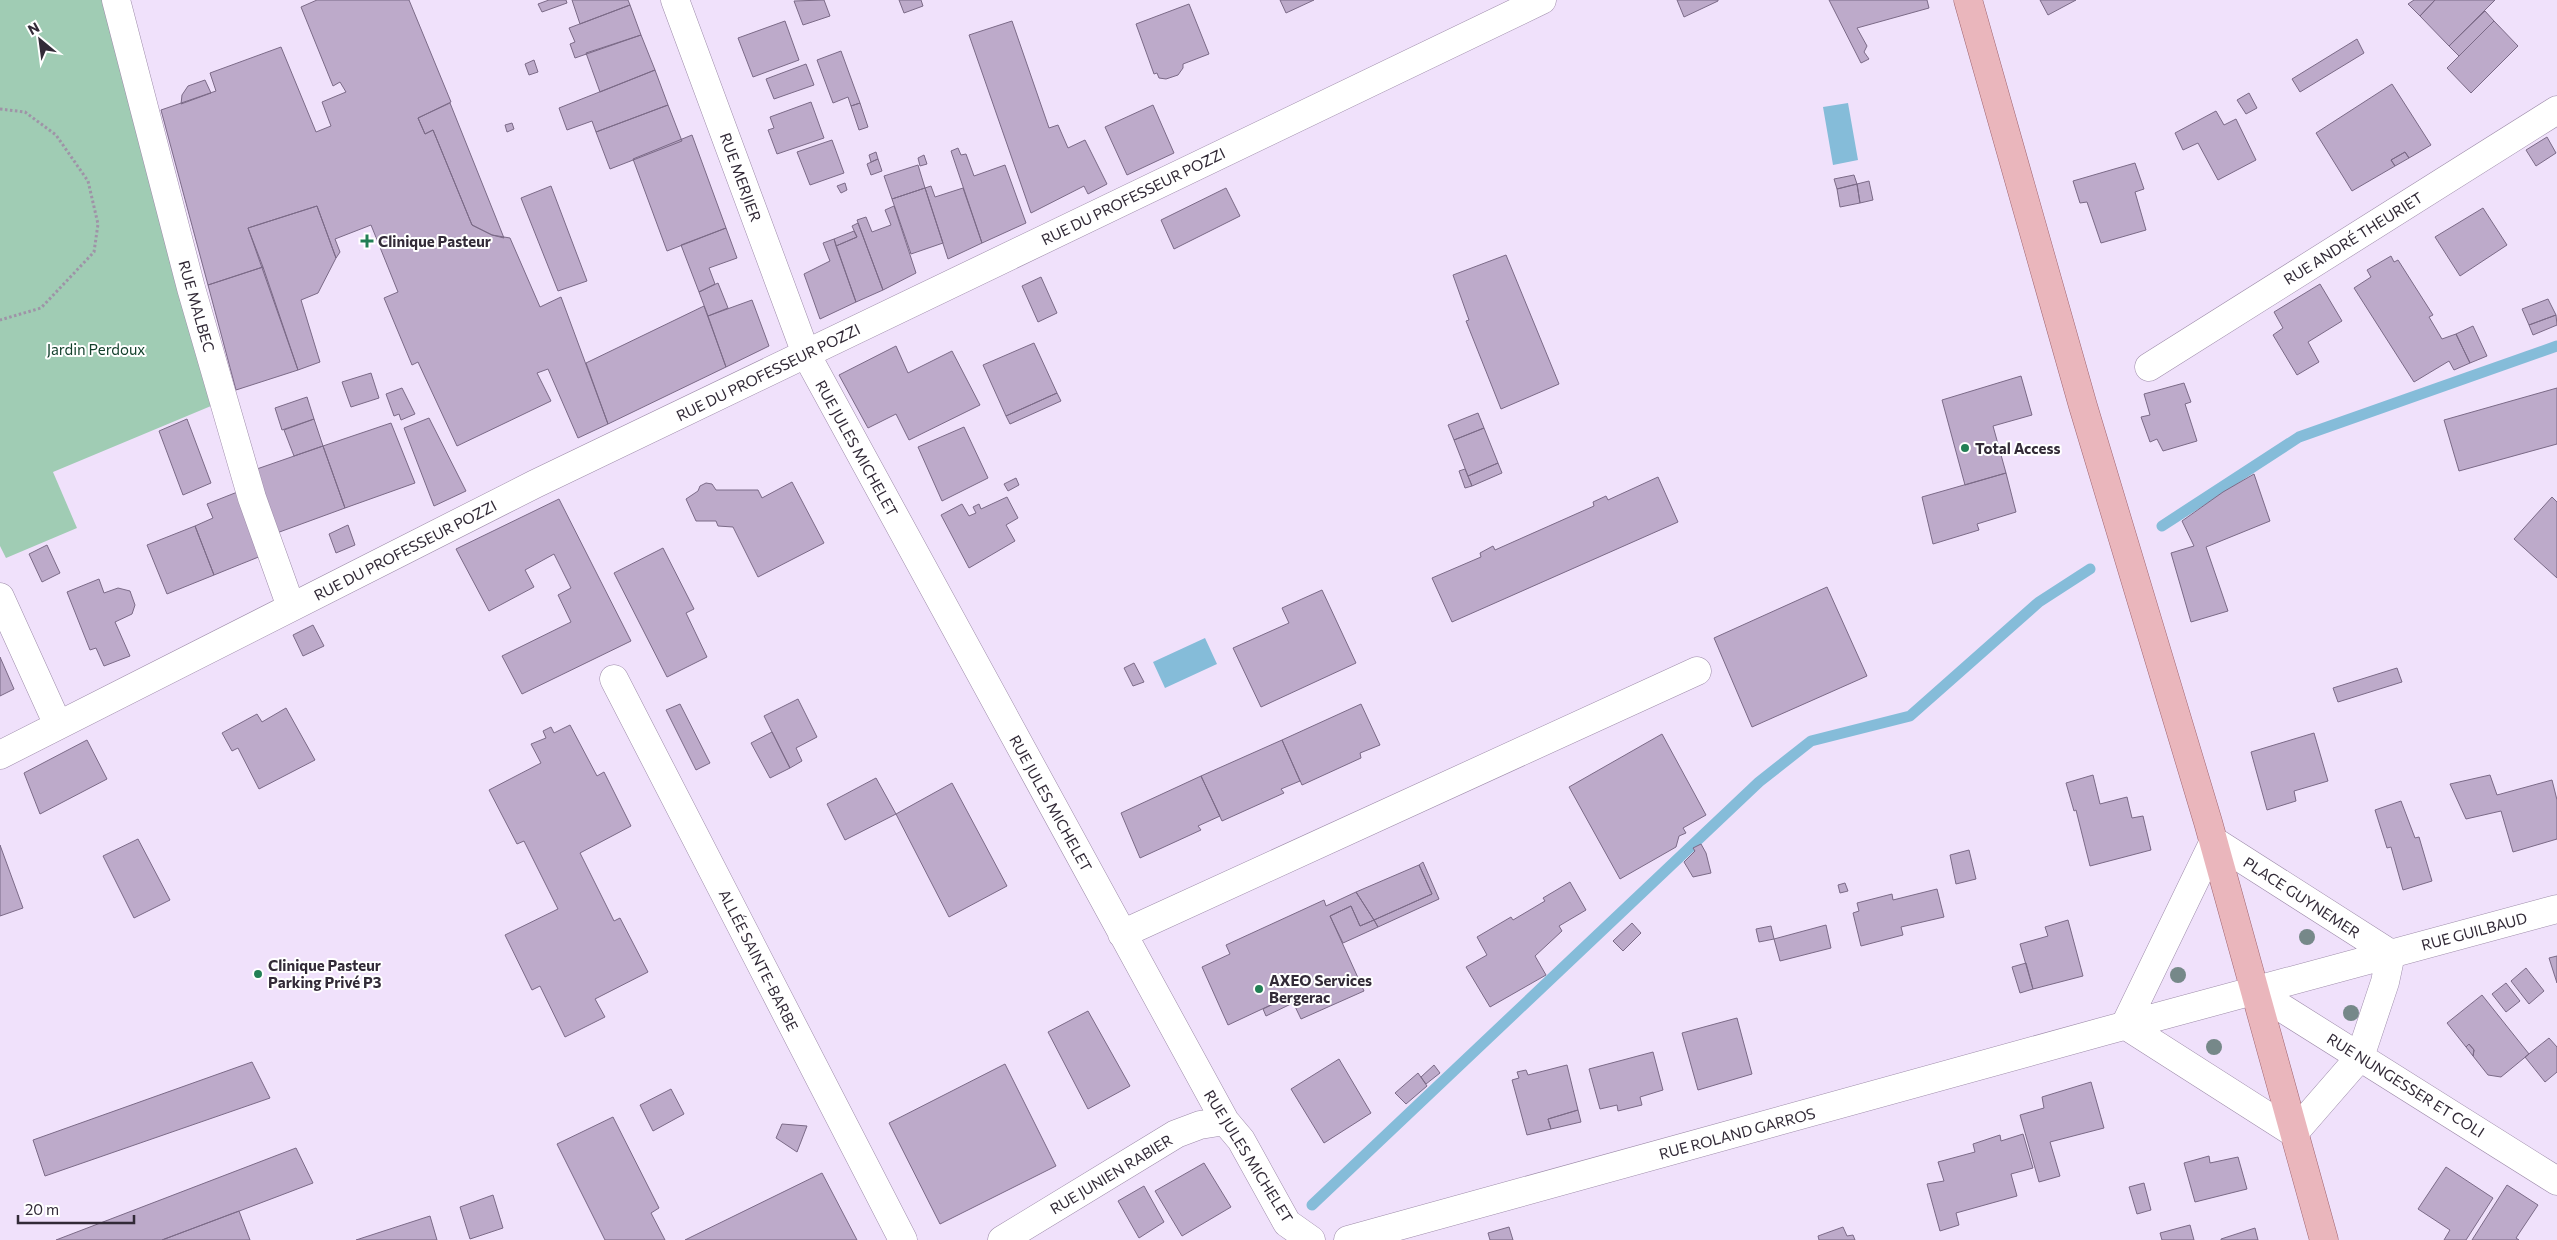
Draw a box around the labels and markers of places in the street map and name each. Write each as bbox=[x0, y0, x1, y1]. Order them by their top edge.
place label: Clinique Pasteur bbox=[378, 232, 491, 250]
marker: Clinique Pasteur bbox=[360, 234, 374, 248]
place label: Total Access bbox=[1975, 439, 2060, 457]
marker: Total Access bbox=[1959, 442, 1971, 454]
place label: Clinique Pasteur Parking Privé P3 bbox=[268, 956, 382, 991]
marker: Clinique Pasteur Parking Privé P3 bbox=[252, 968, 264, 980]
place label: AXEO Services Bergerac bbox=[1269, 971, 1372, 1006]
marker: AXEO Services Bergerac bbox=[1253, 983, 1265, 995]

